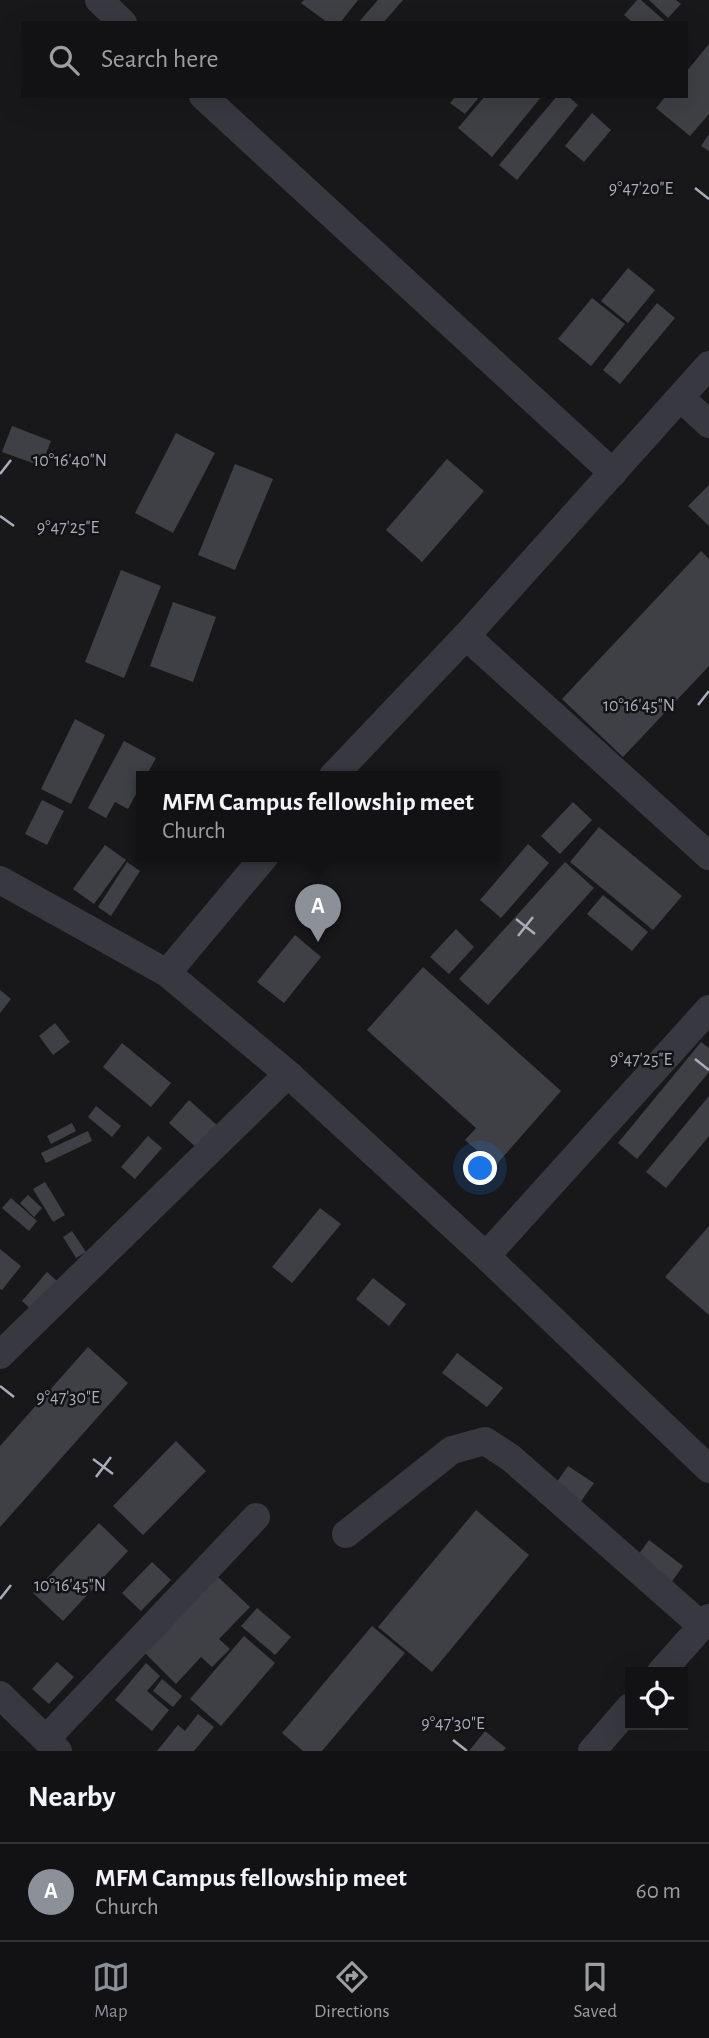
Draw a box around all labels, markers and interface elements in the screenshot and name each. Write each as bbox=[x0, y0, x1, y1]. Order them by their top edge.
search box bbox=[21, 21, 688, 98]
icon: search bbox=[45, 41, 83, 79]
text: Search here bbox=[101, 46, 219, 72]
text: 9°47'20"E bbox=[609, 180, 673, 198]
text: 10°16'40"N bbox=[33, 452, 107, 470]
text: 9°47'25"E bbox=[37, 519, 99, 537]
text: 10°16'45"N bbox=[603, 697, 675, 715]
popup bbox=[136, 771, 500, 862]
text: MFM Campus fellowship meet bbox=[162, 789, 474, 815]
text: Church bbox=[162, 820, 226, 843]
pin: A bbox=[295, 884, 341, 942]
text: 9°47'25"E bbox=[610, 1051, 672, 1069]
your location bbox=[463, 1151, 497, 1185]
text: 9°47'30"E bbox=[36, 1389, 100, 1407]
text: 10°16'45"N bbox=[34, 1577, 106, 1595]
map controls bbox=[625, 1667, 688, 1730]
button: locate bbox=[625, 1667, 688, 1730]
text: 9°47'30"E bbox=[421, 1715, 485, 1733]
text: Nearby bbox=[28, 1782, 116, 1812]
text: MFM Campus fellowship meet bbox=[95, 1865, 407, 1891]
text: A bbox=[44, 1880, 58, 1903]
text: 60 m bbox=[636, 1880, 681, 1903]
text: Church bbox=[95, 1896, 159, 1919]
tab: Map bbox=[92, 1958, 130, 2023]
tab: Directions bbox=[314, 1958, 390, 2023]
tab: Saved bbox=[574, 1958, 617, 2023]

